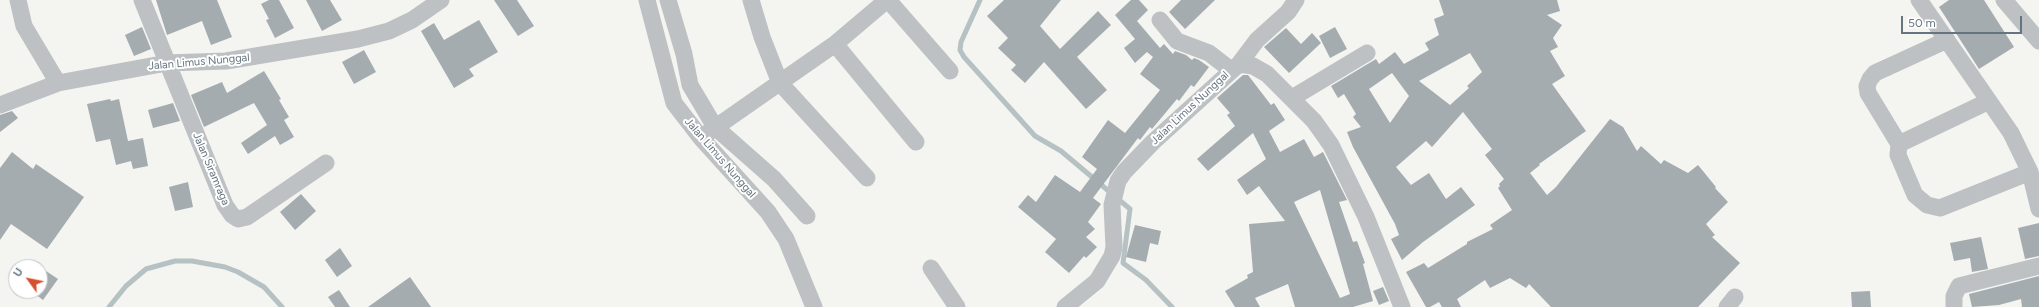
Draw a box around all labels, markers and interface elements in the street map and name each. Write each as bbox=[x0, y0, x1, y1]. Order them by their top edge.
scale bar bbox=[1903, 8, 2024, 34]
text: 50 m bbox=[1908, 16, 1936, 30]
street label: Jalan Limus Nunggal bbox=[148, 51, 250, 73]
street label: Jalan Limus Nunggal bbox=[1148, 69, 1232, 147]
street label: Jalan Limus Nunggal bbox=[682, 115, 758, 201]
street label: Jalan Siramraga bbox=[190, 131, 232, 207]
north arrow bbox=[8, 259, 48, 299]
text: U bbox=[11, 266, 26, 280]

